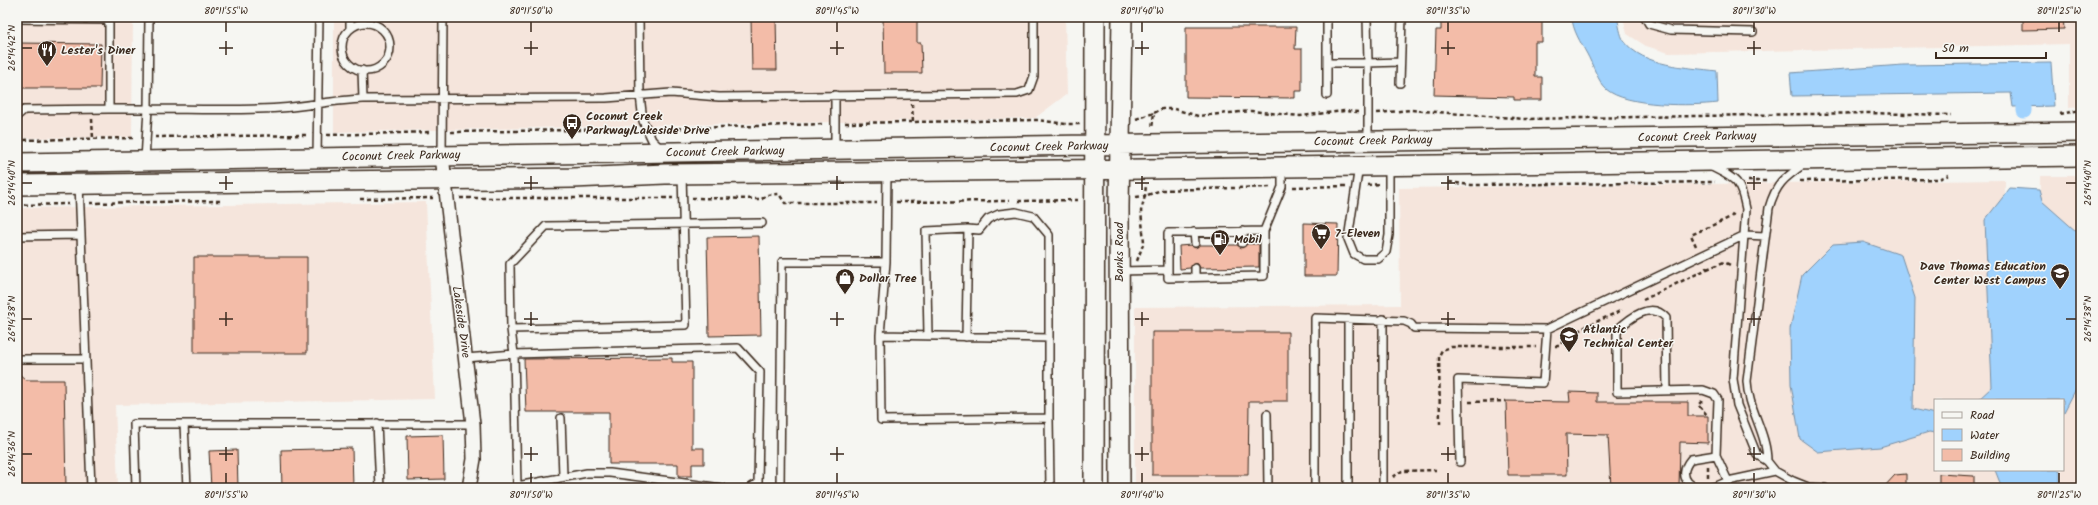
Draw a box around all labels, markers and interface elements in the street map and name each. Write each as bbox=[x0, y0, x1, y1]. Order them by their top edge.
text: 80°11'55"W bbox=[204, 3, 248, 19]
text: 80°11'50"W bbox=[509, 3, 553, 19]
text: 80°11'45"W bbox=[815, 3, 859, 19]
text: 80°11'40"W bbox=[1120, 3, 1164, 19]
text: 80°11'35"W bbox=[1426, 3, 1470, 19]
text: 80°11'30"W bbox=[1732, 3, 1776, 19]
text: 80°11'25"W bbox=[2037, 3, 2081, 19]
text: 26°14'42"N bbox=[4, 25, 20, 71]
scale bar bbox=[1936, 34, 2046, 60]
restaurant icon: Lester's Diner bbox=[36, 39, 58, 67]
text: 50 m bbox=[1942, 39, 1969, 58]
place label: Lester's Diner bbox=[61, 41, 136, 60]
place label: Coconut Creek Parkway/Lakeside Drive bbox=[586, 107, 710, 140]
bus stop icon: Coconut Creek Parkway/Lakeside Drive bbox=[561, 112, 583, 140]
street label: Coconut Creek Parkway bbox=[1638, 126, 1757, 148]
street label: Coconut Creek Parkway bbox=[1314, 130, 1433, 152]
street label: Coconut Creek Parkway bbox=[990, 136, 1109, 158]
street label: Coconut Creek Parkway bbox=[666, 141, 785, 163]
street label: Coconut Creek Parkway bbox=[342, 145, 461, 167]
text: 26°14'40"N bbox=[4, 160, 20, 206]
text: 26°14'40"N bbox=[2080, 160, 2096, 206]
street label: Banks Road bbox=[1110, 221, 1129, 282]
supermarket icon: 7-Eleven bbox=[1310, 222, 1332, 250]
place label: 7-Eleven bbox=[1335, 224, 1381, 243]
fuel station icon: Mobil bbox=[1209, 228, 1231, 256]
place label: Mobil bbox=[1234, 230, 1262, 249]
place label: Dave Thomas Education Center West Campus bbox=[1920, 257, 2046, 290]
school or university icon: Dave Thomas Education Center West Campus bbox=[2049, 262, 2071, 290]
shop icon: Dollar Tree bbox=[834, 267, 856, 295]
place label: Dollar Tree bbox=[859, 269, 917, 288]
street label: Lakeside Drive bbox=[447, 285, 476, 360]
text: 26°14'38"N bbox=[4, 295, 20, 342]
text: 26°14'38"N bbox=[2080, 295, 2096, 342]
place label: Atlantic Technical Center bbox=[1583, 320, 1674, 353]
school or university icon: Atlantic Technical Center bbox=[1558, 325, 1580, 353]
legend bbox=[1934, 399, 2064, 471]
text: Road bbox=[1970, 406, 1995, 425]
text: Water bbox=[1970, 426, 2000, 445]
text: 26°14'36"N bbox=[4, 431, 20, 477]
text: Building bbox=[1970, 446, 2010, 465]
text: 80°11'55"W bbox=[204, 487, 248, 503]
text: 80°11'50"W bbox=[509, 487, 553, 503]
text: 80°11'45"W bbox=[815, 487, 859, 503]
text: 80°11'40"W bbox=[1120, 487, 1164, 503]
text: 80°11'35"W bbox=[1426, 487, 1470, 503]
text: 80°11'30"W bbox=[1732, 487, 1776, 503]
text: 80°11'25"W bbox=[2037, 487, 2081, 503]

